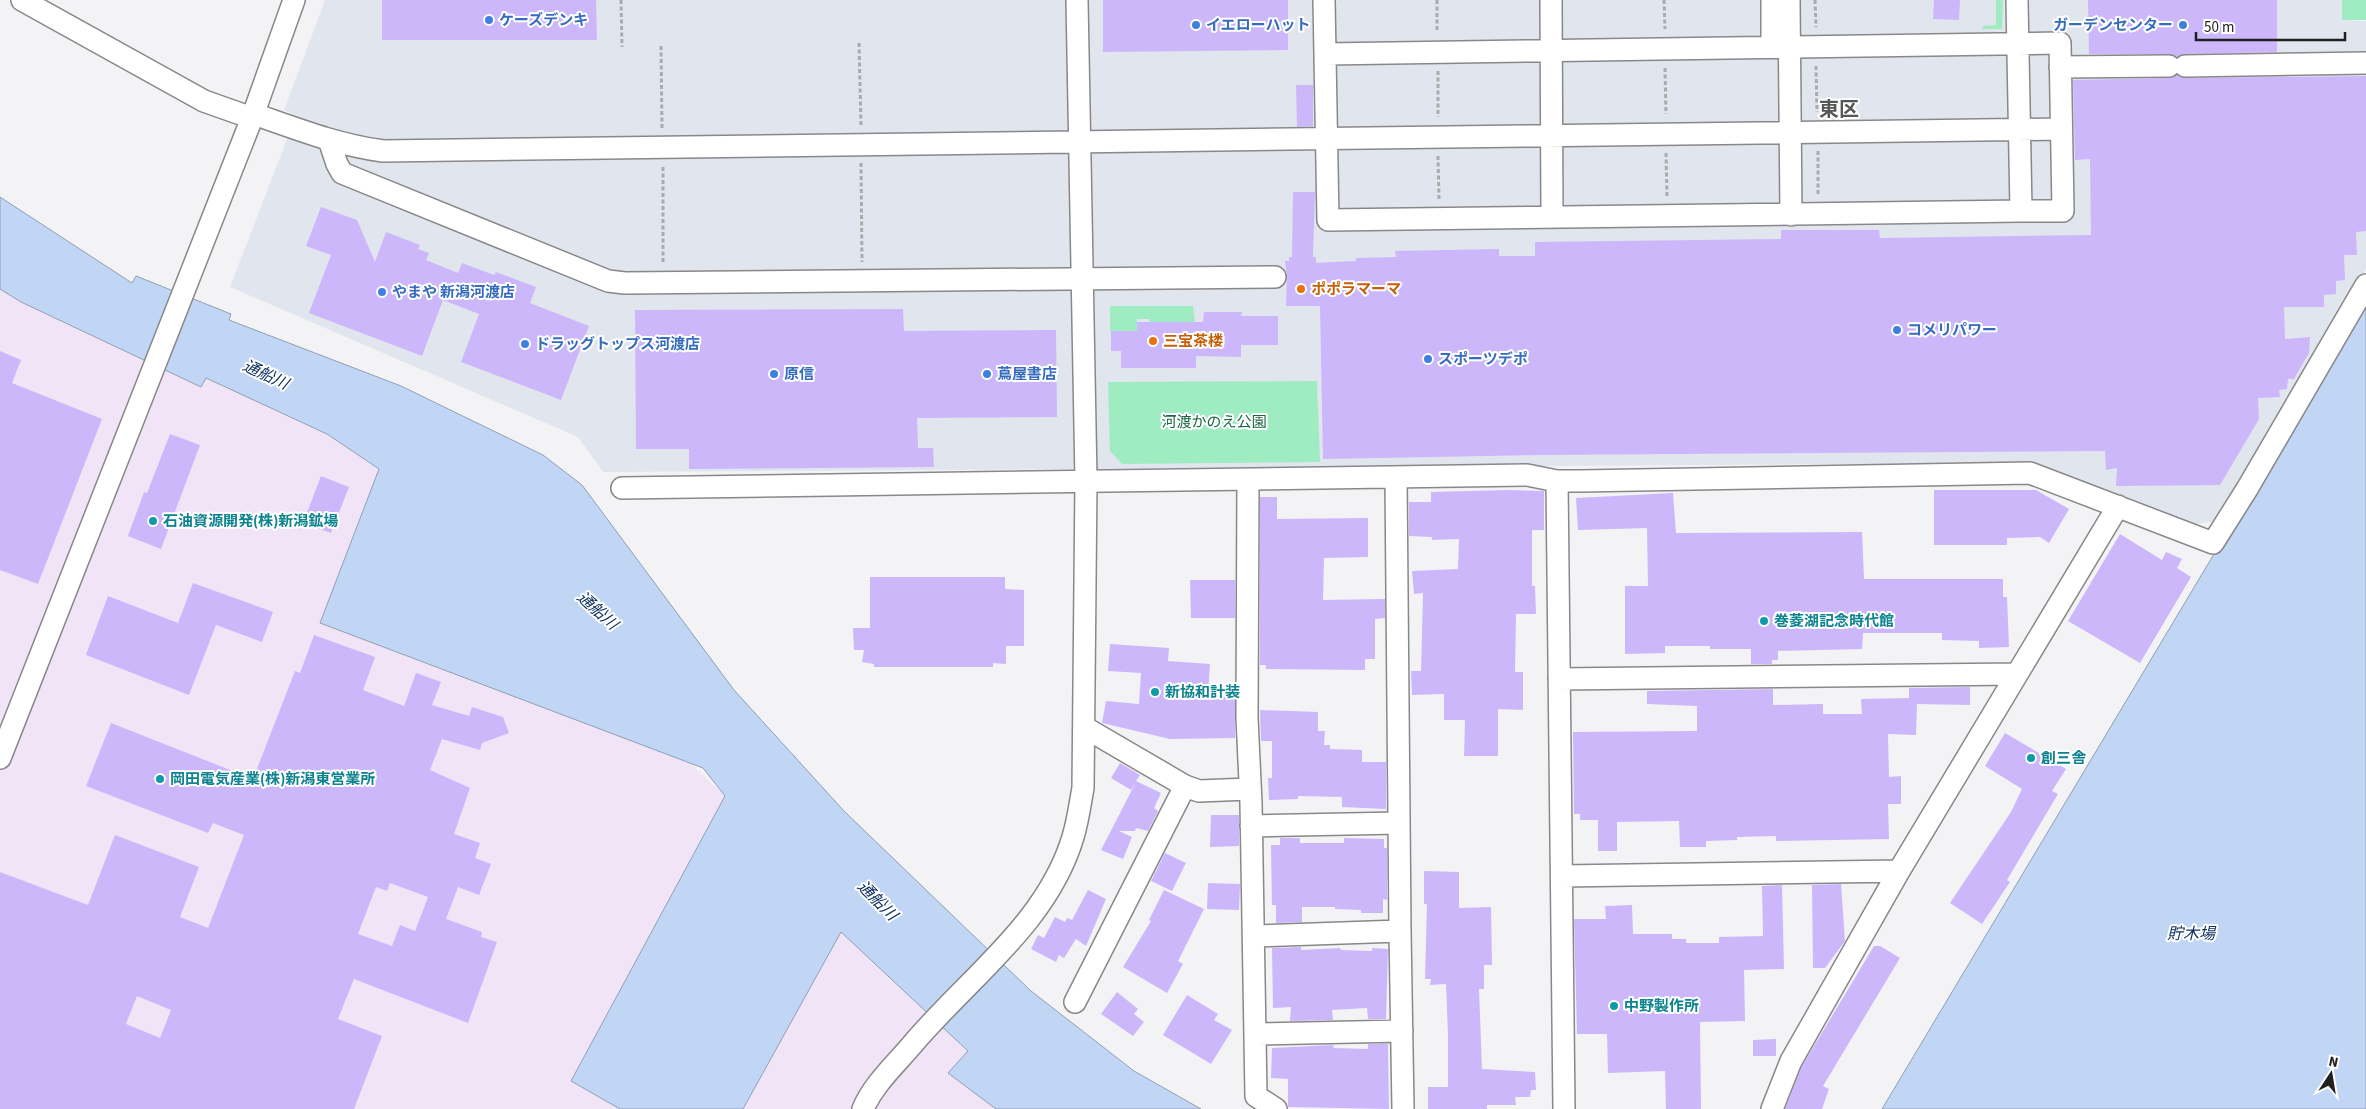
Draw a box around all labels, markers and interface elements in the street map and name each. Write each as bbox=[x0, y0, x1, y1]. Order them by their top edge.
place label: ケーズデンキ bbox=[499, 10, 588, 31]
scale bar bbox=[2196, 10, 2345, 42]
marker: ケーズデンキ bbox=[483, 14, 495, 26]
place label: イエローハット bbox=[1206, 15, 1311, 36]
place label: ガーデンセンター bbox=[2053, 15, 2173, 36]
text: 50 m bbox=[2204, 17, 2234, 38]
marker: イエローハット bbox=[1190, 19, 1202, 31]
marker: ガーデンセンター bbox=[2177, 19, 2189, 31]
district label: 東区 bbox=[1819, 96, 1859, 124]
place label: ポポラマーマ bbox=[1311, 279, 1401, 300]
place label: やまや 新潟河渡店 bbox=[392, 282, 515, 303]
marker: ポポラマーマ bbox=[1295, 283, 1307, 295]
marker: やまや 新潟河渡店 bbox=[376, 286, 388, 298]
place label: コメリパワー bbox=[1907, 320, 1997, 341]
marker: コメリパワー bbox=[1891, 324, 1903, 336]
place label: 三宝茶楼 bbox=[1163, 331, 1223, 352]
place label: ドラッグトップス河渡店 bbox=[535, 334, 700, 355]
marker: 三宝茶楼 bbox=[1147, 335, 1159, 347]
marker: ドラッグトップス河渡店 bbox=[519, 338, 531, 350]
place label: スポーツデポ bbox=[1438, 349, 1528, 370]
marker: スポーツデポ bbox=[1422, 353, 1434, 365]
water label: 通船川 bbox=[239, 355, 294, 396]
place label: 原信 bbox=[784, 364, 814, 385]
place label: 蔦屋書店 bbox=[997, 364, 1057, 385]
marker: 原信 bbox=[768, 368, 780, 380]
marker: 蔦屋書店 bbox=[981, 368, 993, 380]
park label: 河渡かのえ公園 bbox=[1161, 412, 1267, 433]
place label: 石油資源開発(株)新潟鉱場 bbox=[163, 511, 338, 532]
marker: 石油資源開発(株)新潟鉱場 bbox=[147, 515, 159, 527]
water label: 通船川 bbox=[572, 587, 624, 636]
place label: 巻菱湖記念時代館 bbox=[1774, 611, 1894, 632]
marker: 巻菱湖記念時代館 bbox=[1758, 615, 1770, 627]
place label: 新協和計装 bbox=[1165, 682, 1240, 703]
marker: 新協和計装 bbox=[1149, 686, 1161, 698]
place label: 創三舎 bbox=[2041, 748, 2087, 769]
marker: 創三舎 bbox=[2025, 752, 2037, 764]
place label: 岡田電気産業(株)新潟東営業所 bbox=[170, 769, 375, 790]
marker: 岡田電気産業(株)新潟東営業所 bbox=[154, 773, 166, 785]
water label: 通船川 bbox=[853, 876, 903, 927]
water label: 貯木場 bbox=[2167, 923, 2217, 945]
place label: 中野製作所 bbox=[1624, 996, 1699, 1017]
marker: 中野製作所 bbox=[1608, 1000, 1620, 1012]
north arrow bbox=[2306, 1049, 2356, 1099]
text: N bbox=[2327, 1052, 2340, 1073]

